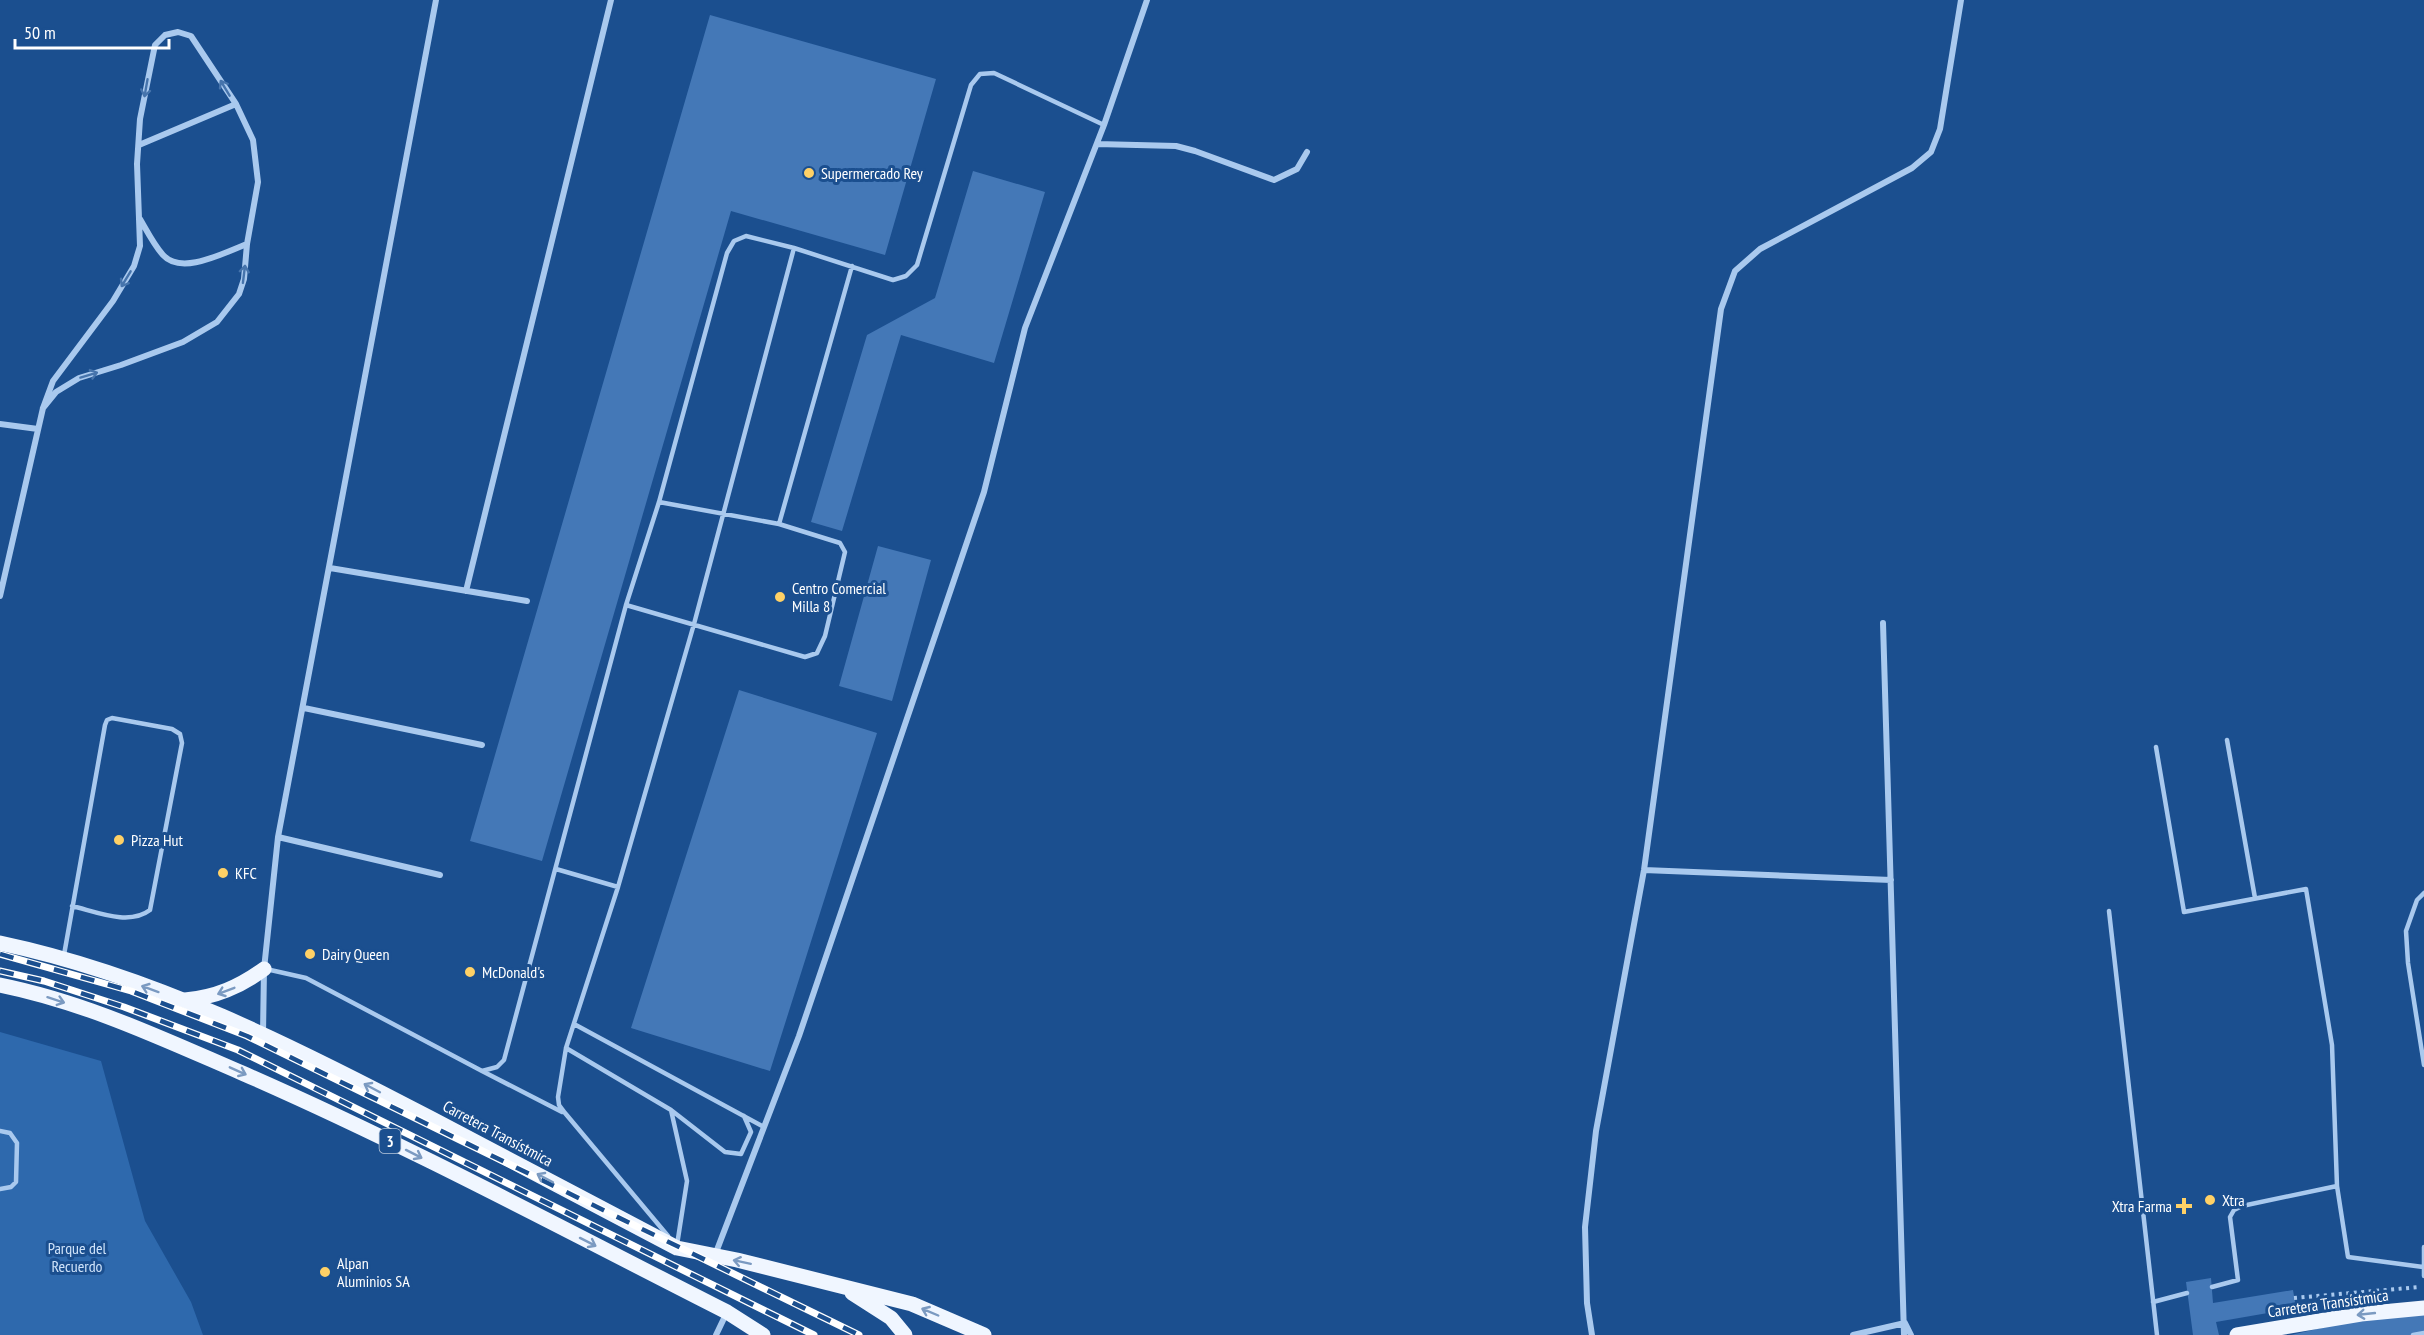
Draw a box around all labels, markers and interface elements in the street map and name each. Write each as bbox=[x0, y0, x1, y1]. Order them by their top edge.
scale bar bbox=[15, 12, 170, 50]
text: 50 m bbox=[24, 21, 56, 44]
one-way arrow bbox=[140, 78, 151, 97]
one-way arrow bbox=[219, 80, 231, 97]
place label: Supermercado Rey bbox=[821, 163, 923, 183]
marker: Supermercado Rey bbox=[802, 166, 816, 180]
one-way arrow bbox=[238, 265, 249, 284]
one-way arrow bbox=[120, 270, 132, 287]
one-way arrow bbox=[79, 369, 98, 380]
place label: Centro Comercial Milla 8 bbox=[792, 578, 886, 616]
marker: Centro Comercial Milla 8 bbox=[773, 590, 787, 604]
place label: Pizza Hut bbox=[131, 830, 184, 850]
marker: Pizza Hut bbox=[112, 833, 126, 847]
place label: KFC bbox=[235, 863, 257, 883]
marker: KFC bbox=[216, 866, 230, 880]
place label: Dairy Queen bbox=[322, 944, 389, 964]
marker: Dairy Queen bbox=[303, 947, 317, 961]
place label: McDonald's bbox=[482, 962, 545, 982]
marker: McDonald's bbox=[463, 965, 477, 979]
one-way arrow bbox=[141, 982, 160, 993]
one-way arrow bbox=[217, 986, 235, 997]
one-way arrow bbox=[46, 995, 65, 1006]
one-way arrow bbox=[228, 1066, 246, 1077]
one-way arrow bbox=[364, 1082, 381, 1094]
street label: Carretera Transístmica bbox=[440, 1096, 556, 1170]
road number: 3 bbox=[380, 1129, 400, 1153]
one-way arrow bbox=[405, 1148, 423, 1160]
one-way arrow bbox=[537, 1172, 554, 1184]
place label: Xtra bbox=[2222, 1190, 2245, 1210]
marker: Xtra bbox=[2203, 1193, 2217, 1207]
place label: Xtra Farma bbox=[2112, 1196, 2172, 1216]
marker: Xtra Farma bbox=[2177, 1199, 2191, 1213]
one-way arrow bbox=[579, 1236, 597, 1248]
park label: Parque del Recuerdo bbox=[48, 1238, 107, 1276]
place label: Alpan Aluminios SA bbox=[337, 1253, 410, 1291]
one-way arrow bbox=[733, 1255, 752, 1267]
marker: Alpan Aluminios SA bbox=[318, 1265, 332, 1279]
street label: Carretera Transístmica bbox=[2266, 1285, 2390, 1321]
one-way arrow bbox=[922, 1306, 940, 1317]
one-way arrow bbox=[2356, 1309, 2376, 1320]

